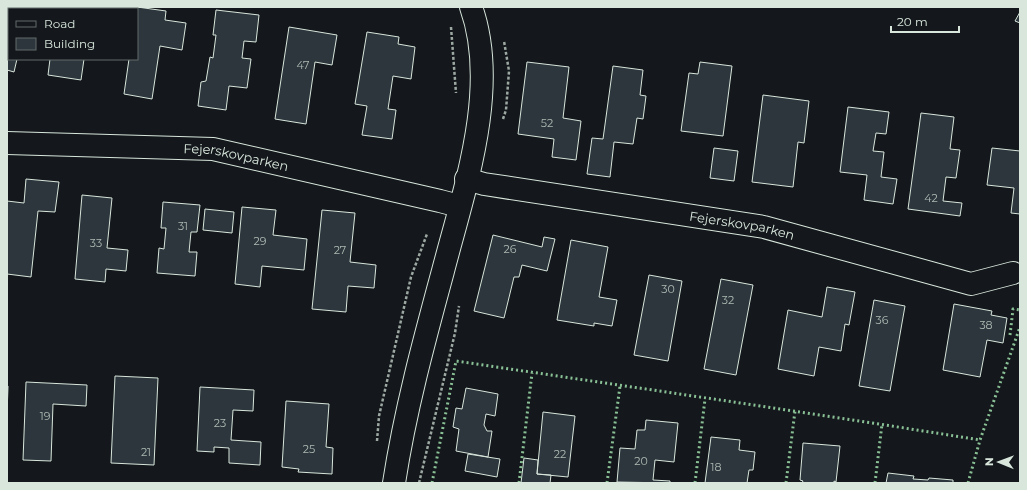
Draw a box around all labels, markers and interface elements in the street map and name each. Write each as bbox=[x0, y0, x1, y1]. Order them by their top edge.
legend bbox=[8, 8, 138, 60]
scale bar bbox=[891, 8, 959, 34]
text: 20 m bbox=[897, 14, 928, 29]
text: Road bbox=[44, 16, 75, 31]
text: Building bbox=[44, 36, 95, 51]
house number: 47 bbox=[296, 58, 310, 72]
house number: 52 bbox=[541, 116, 553, 130]
street label: Fejerskovparken bbox=[183, 140, 290, 174]
house number: 42 bbox=[924, 191, 938, 205]
street label: Fejerskovparken bbox=[688, 208, 797, 243]
house number: 31 bbox=[178, 219, 188, 233]
house number: 29 bbox=[254, 234, 267, 248]
house number: 33 bbox=[90, 236, 102, 250]
house number: 26 bbox=[504, 242, 517, 256]
house number: 27 bbox=[334, 243, 346, 257]
house number: 30 bbox=[661, 282, 675, 296]
house number: 32 bbox=[722, 293, 734, 307]
house number: 36 bbox=[876, 313, 889, 327]
house number: 38 bbox=[979, 318, 993, 332]
house number: 19 bbox=[40, 409, 51, 423]
house number: 23 bbox=[214, 416, 226, 430]
house number: 25 bbox=[303, 442, 315, 456]
north arrow bbox=[979, 442, 1019, 482]
house number: 21 bbox=[141, 445, 151, 459]
house number: 22 bbox=[554, 447, 566, 461]
house number: 20 bbox=[634, 454, 648, 468]
text: N bbox=[982, 457, 996, 466]
house number: 18 bbox=[711, 460, 722, 474]

